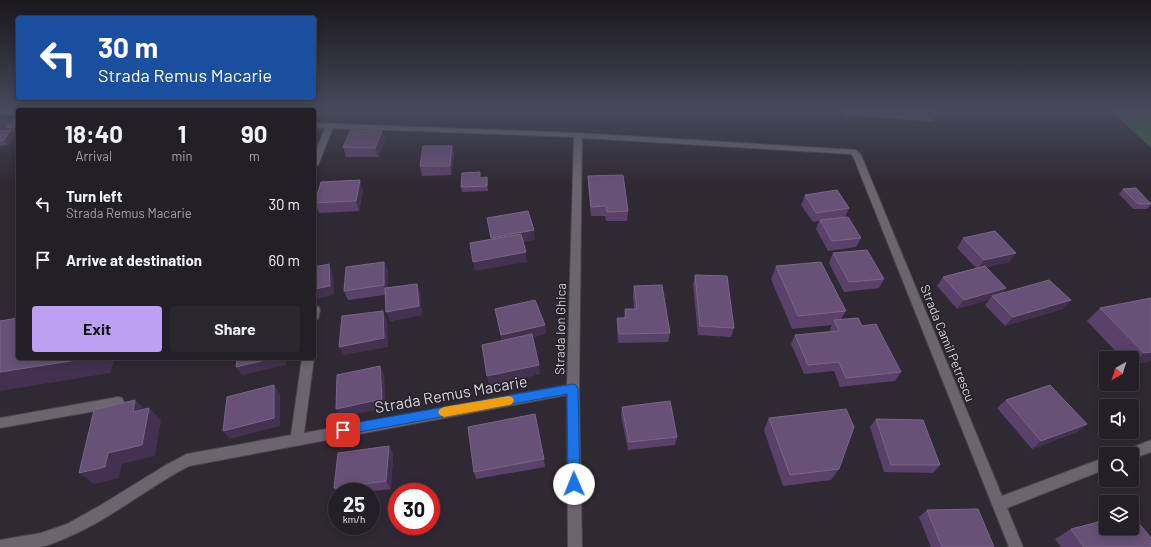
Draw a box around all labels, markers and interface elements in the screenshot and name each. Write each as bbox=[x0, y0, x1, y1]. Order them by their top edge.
text: 30 m bbox=[98, 30, 158, 64]
icon: left bbox=[32, 32, 84, 84]
text: Strada Remus Macarie bbox=[98, 64, 272, 86]
text: 18:40 bbox=[65, 119, 123, 148]
text: 1 bbox=[178, 119, 186, 148]
text: 90 bbox=[241, 119, 267, 148]
text: Arrival bbox=[76, 148, 112, 164]
text: min bbox=[171, 148, 193, 164]
text: m bbox=[249, 148, 260, 164]
text: Turn left bbox=[66, 187, 122, 205]
icon: left bbox=[32, 193, 54, 215]
text: 30 m bbox=[268, 195, 300, 213]
text: Strada Remus Macarie bbox=[66, 205, 192, 221]
icon: arrive bbox=[32, 249, 54, 271]
text: Arrive at destination bbox=[66, 251, 202, 269]
text: 60 m bbox=[268, 251, 300, 269]
street label: Strada Camil Petrescu bbox=[917, 282, 979, 404]
street label: Strada Ion Ghica bbox=[551, 283, 569, 375]
button: Exit bbox=[32, 306, 162, 352]
button: Share bbox=[170, 306, 300, 352]
north arrow bbox=[1099, 351, 1139, 391]
map controls bbox=[1099, 351, 1139, 535]
street label: Strada Remus Macarie bbox=[373, 371, 529, 416]
button: sound bbox=[1099, 399, 1139, 439]
pin bbox=[326, 413, 360, 447]
icon: arrive bbox=[332, 419, 354, 441]
button: search bbox=[1099, 447, 1139, 487]
position arrow bbox=[553, 463, 595, 505]
speed limit sign: 30 bbox=[388, 483, 440, 535]
text: 25 bbox=[343, 492, 365, 516]
button: layers bbox=[1099, 495, 1139, 535]
text: km/h bbox=[343, 513, 365, 525]

